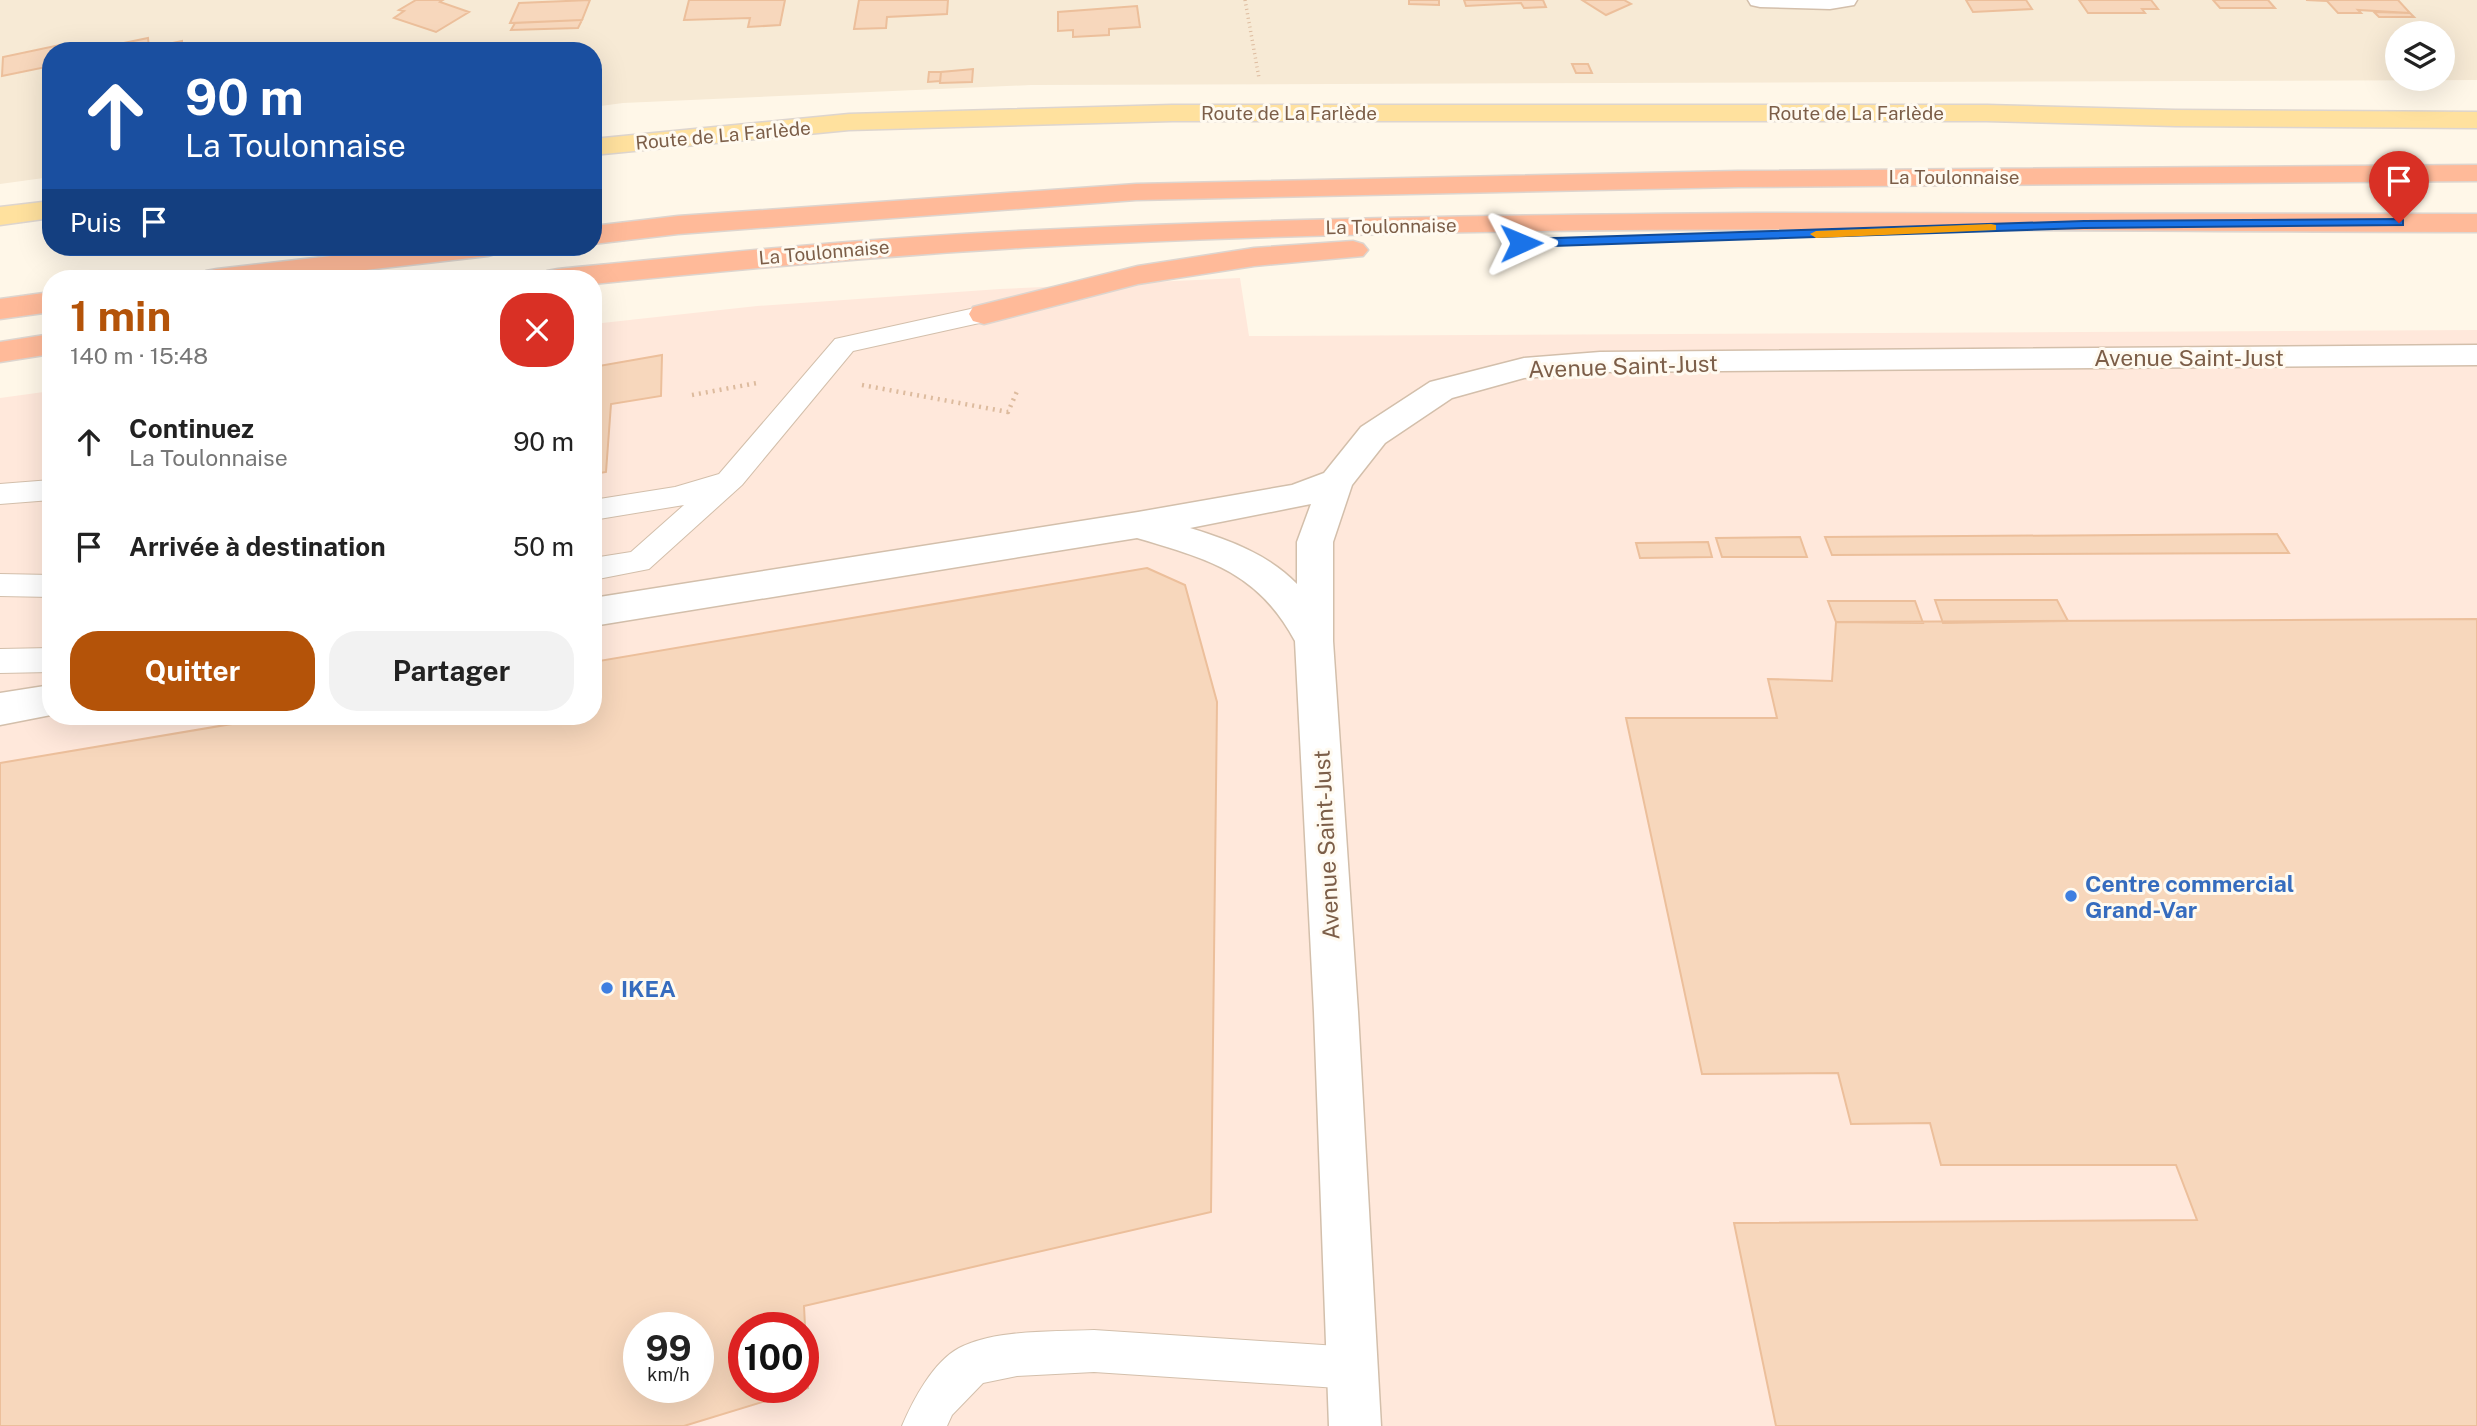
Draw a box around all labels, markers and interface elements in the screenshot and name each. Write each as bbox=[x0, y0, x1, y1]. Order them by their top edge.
map controls bbox=[2385, 21, 2455, 91]
button: layers bbox=[2385, 21, 2455, 91]
text: 90 m bbox=[185, 68, 304, 126]
icon: ahead bbox=[70, 70, 161, 161]
street label: Route de La Farlède bbox=[1201, 102, 1377, 124]
street label: Route de La Farlède bbox=[1768, 102, 1944, 124]
street label: Route de La Farlède bbox=[634, 116, 812, 154]
text: La Toulonnaise bbox=[185, 127, 406, 164]
pin bbox=[2369, 151, 2429, 223]
icon: arrive bbox=[2380, 162, 2418, 200]
street label: La Toulonnaise bbox=[1888, 166, 2020, 188]
icon: arrive bbox=[135, 203, 173, 241]
position arrow bbox=[1484, 206, 1558, 280]
text: Puis bbox=[70, 207, 121, 238]
street label: La Toulonnaise bbox=[1325, 214, 1457, 238]
street label: La Toulonnaise bbox=[758, 235, 890, 269]
text: 1 min bbox=[70, 291, 171, 340]
button: close bbox=[500, 293, 574, 367]
text: 140 m · 15:48 bbox=[70, 342, 208, 369]
street label: Avenue Saint-Just bbox=[2094, 344, 2284, 371]
street label: Avenue Saint-Just bbox=[1528, 349, 1718, 383]
text: Continuez bbox=[129, 413, 254, 444]
icon: ahead bbox=[70, 423, 108, 461]
text: 90 m bbox=[513, 426, 574, 457]
text: La Toulonnaise bbox=[129, 444, 288, 471]
icon: arrive bbox=[70, 528, 108, 566]
text: Arrivée à destination bbox=[129, 531, 386, 562]
text: 50 m bbox=[513, 531, 574, 562]
button: Quitter bbox=[70, 631, 315, 711]
button: Partager bbox=[329, 631, 574, 711]
street label: Avenue Saint-Just bbox=[1308, 749, 1344, 941]
place label: Centre commercial Grand-Var bbox=[2085, 870, 2294, 923]
marker: Centre commercial Grand-Var bbox=[2063, 888, 2079, 904]
place label: IKEA bbox=[621, 975, 676, 1002]
marker: IKEA bbox=[599, 980, 615, 996]
speed limit sign: 100 bbox=[728, 1312, 819, 1403]
text: 99 bbox=[645, 1328, 692, 1369]
text: km/h bbox=[647, 1364, 690, 1385]

